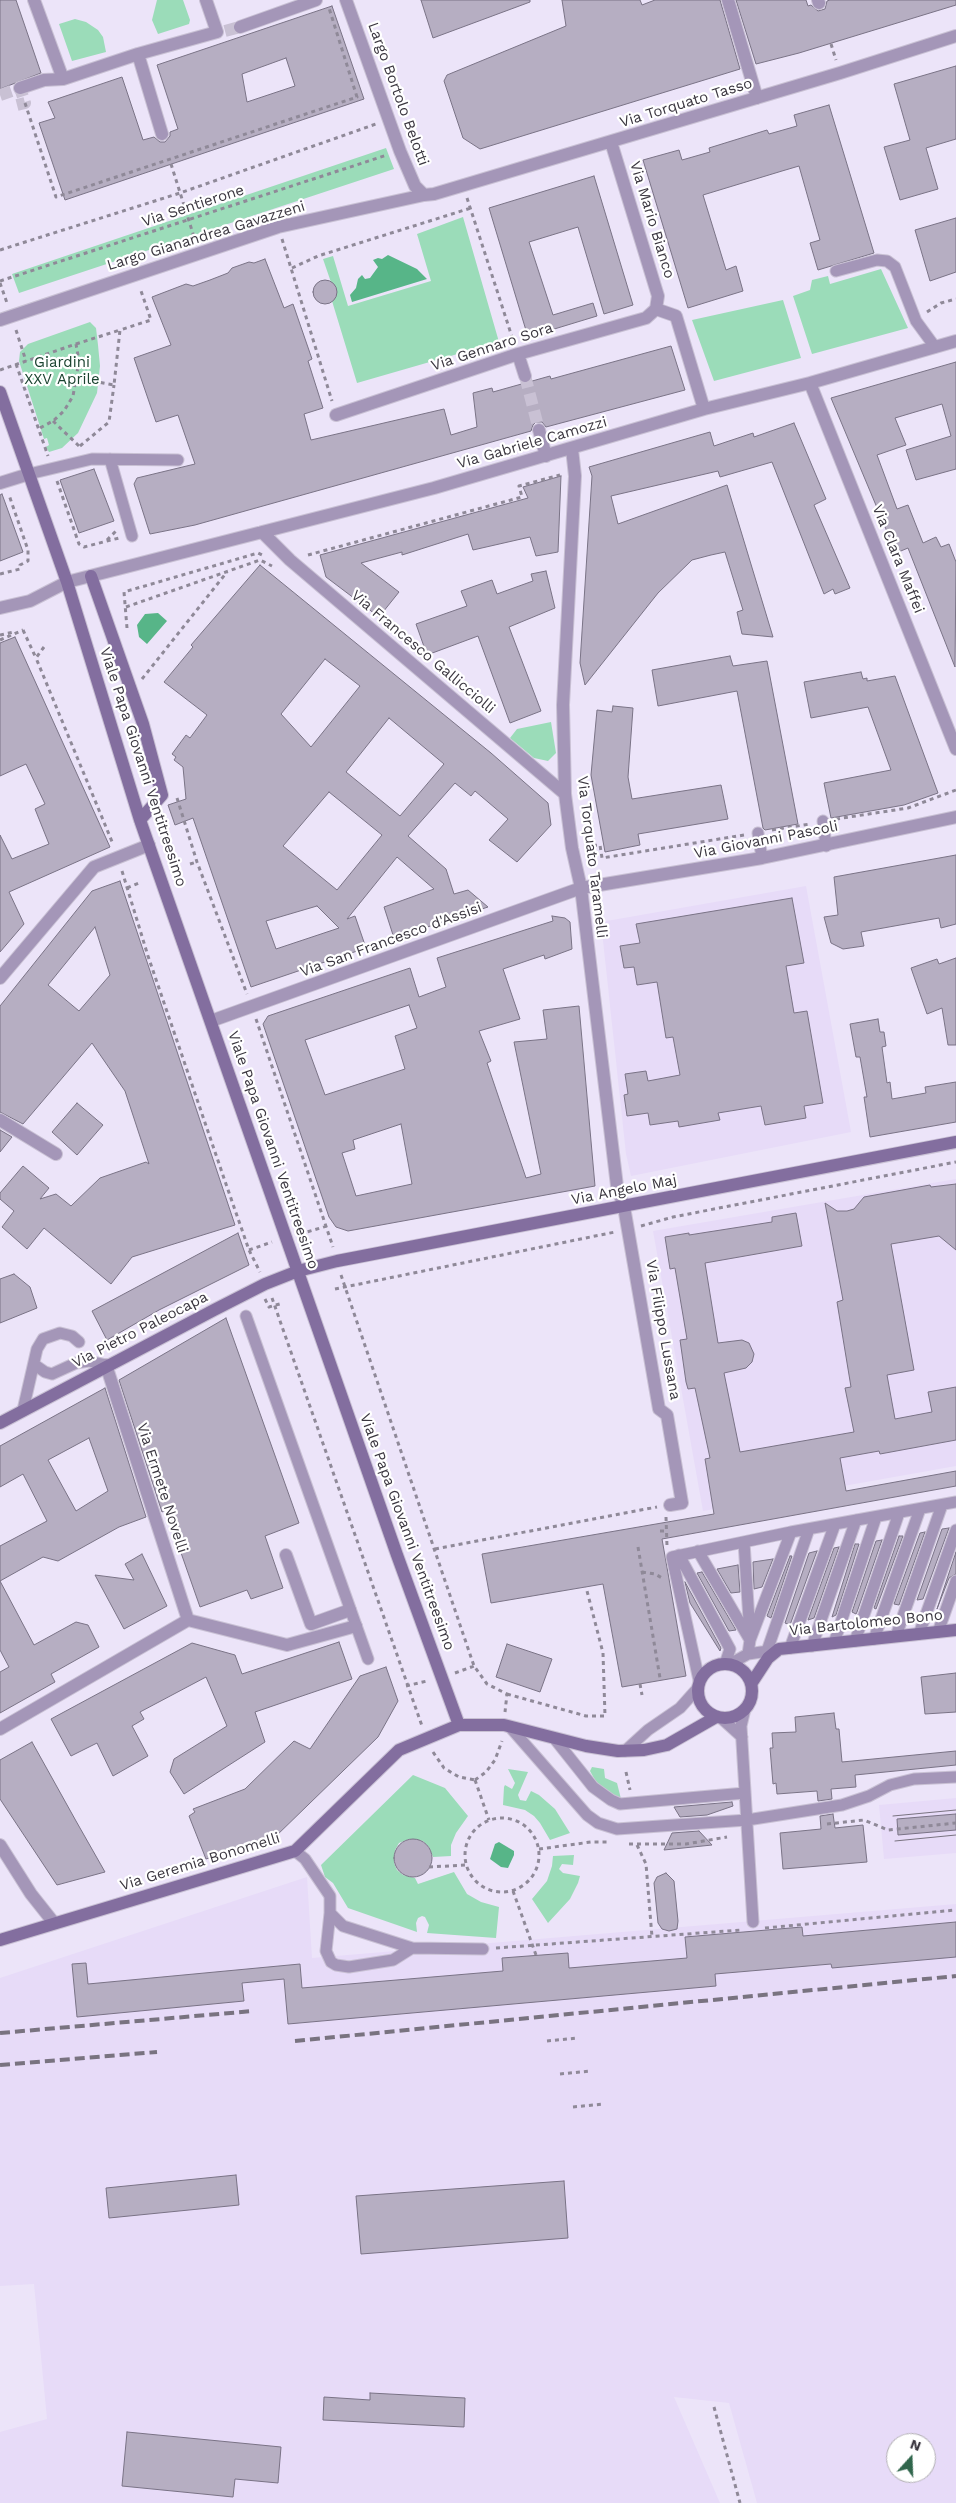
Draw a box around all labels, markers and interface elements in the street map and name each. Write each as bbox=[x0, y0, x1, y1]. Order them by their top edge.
street label: Largo Bortolo Belotti bbox=[364, 20, 432, 168]
street label: Via Torquato Tasso bbox=[618, 74, 754, 132]
street label: Via Mario Bianco bbox=[626, 159, 678, 281]
street label: Via Sentierone bbox=[140, 181, 246, 231]
street label: Largo Gianandrea Gavazzeni bbox=[105, 197, 307, 275]
street label: Via Gennaro Sora bbox=[429, 319, 555, 375]
park label: Giardini XXV Aprile bbox=[24, 354, 100, 389]
street label: Via Gabriele Camozzi bbox=[455, 413, 609, 473]
street label: Via Clara Maffei bbox=[868, 502, 928, 616]
street label: Via Francesco Gallicciolli bbox=[347, 586, 499, 718]
street label: Viale Papa Giovanni Ventitreesimo bbox=[96, 645, 190, 889]
street label: Via Torquato Taramelli bbox=[573, 775, 611, 939]
street label: Via Giovanni Pascoli bbox=[692, 817, 840, 863]
street label: Via San Francesco d'Assisi bbox=[298, 899, 484, 981]
street label: Viale Papa Giovanni Ventitreesimo bbox=[224, 1029, 322, 1271]
street label: Via Angelo Maj bbox=[570, 1171, 678, 1209]
street label: Via Filippo Lussana bbox=[642, 1258, 684, 1402]
street label: Via Pietro Paleocapa bbox=[69, 1288, 211, 1372]
street label: Viale Papa Giovanni Ventitreesimo bbox=[356, 1411, 458, 1653]
street label: Via Ermete Novelli bbox=[133, 1421, 191, 1555]
street label: Via Bartolomeo Bono bbox=[788, 1606, 944, 1640]
street label: Via Geremia Bonomelli bbox=[118, 1829, 282, 1895]
north arrow bbox=[886, 2433, 936, 2483]
text: N bbox=[908, 2436, 923, 2454]

